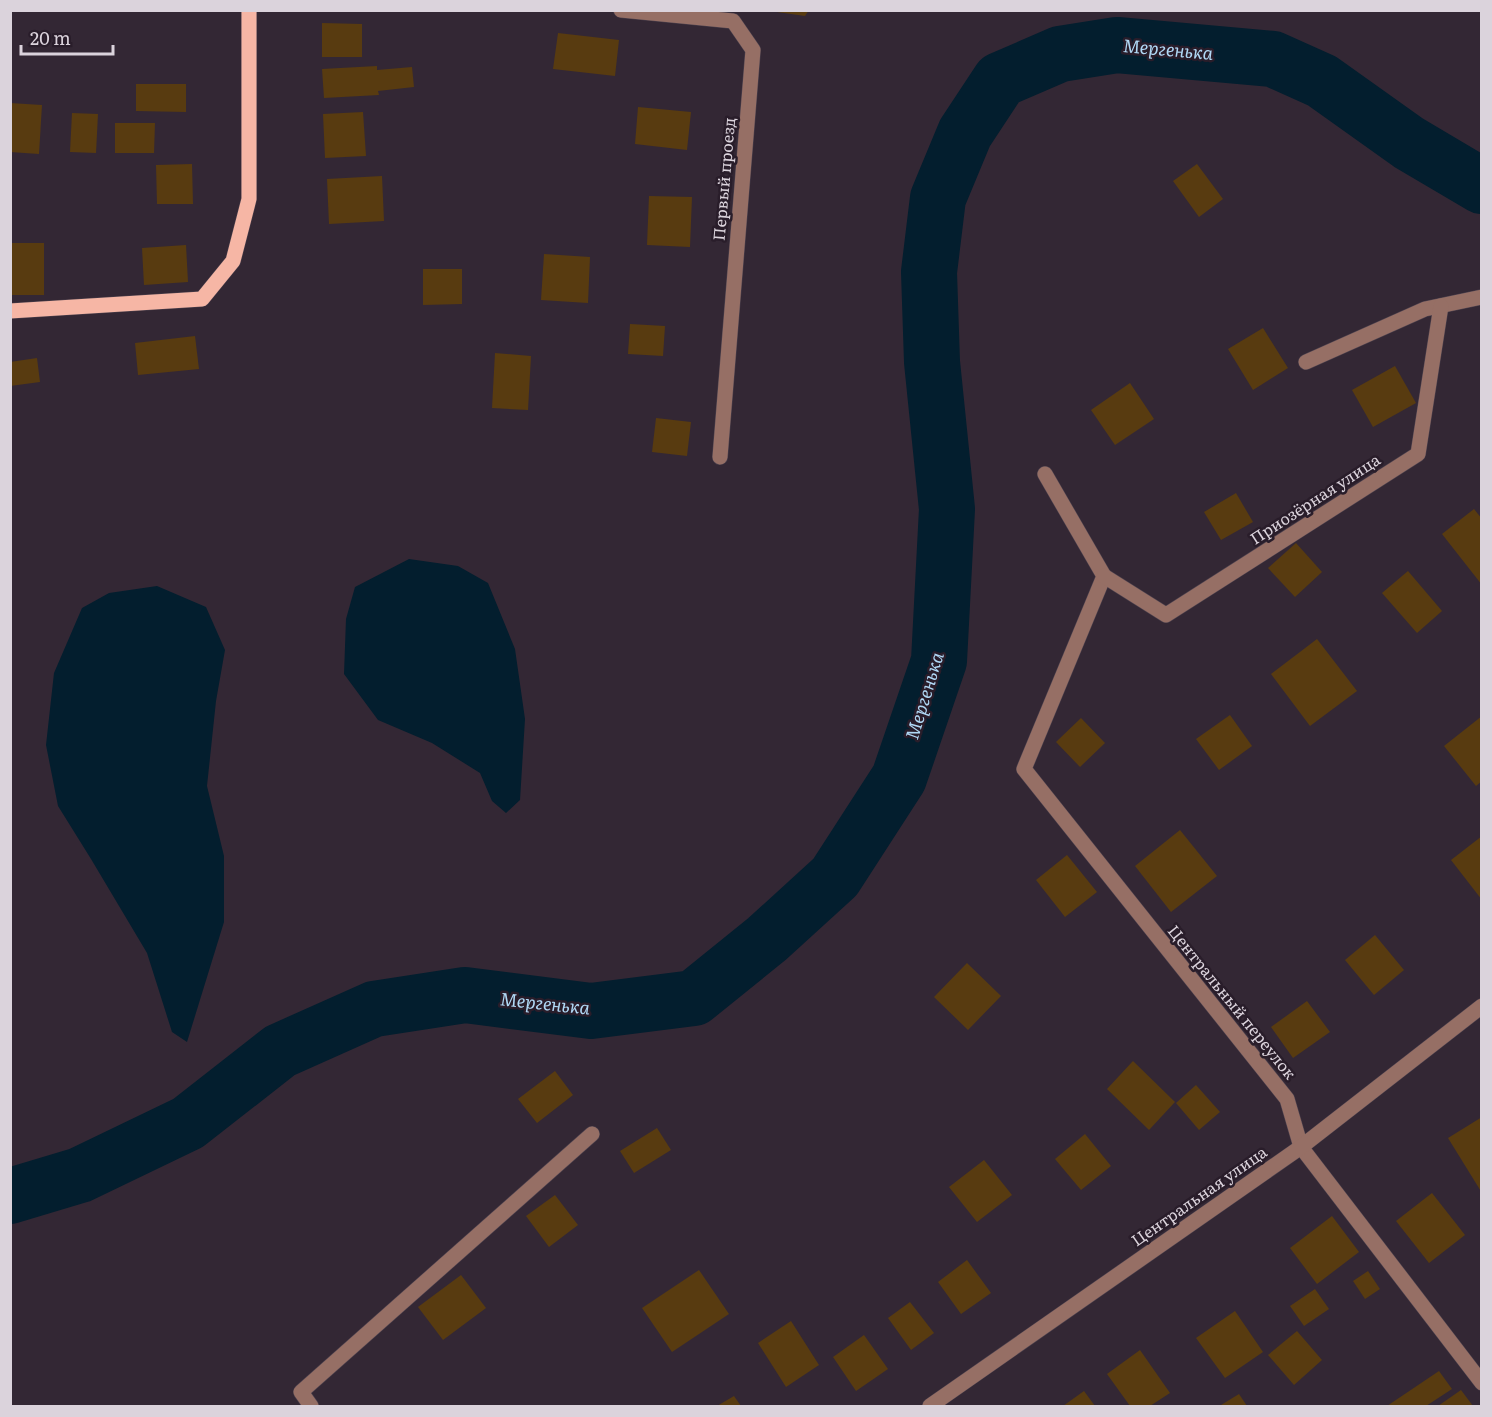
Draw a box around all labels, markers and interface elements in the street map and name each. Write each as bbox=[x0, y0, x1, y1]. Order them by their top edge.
scale bar bbox=[21, 18, 112, 56]
text: 20 m bbox=[30, 24, 71, 51]
water label: Мергенька bbox=[1122, 31, 1215, 66]
street label: Первый проезд bbox=[706, 116, 740, 242]
street label: Приозёрная улица bbox=[1245, 447, 1385, 549]
water label: Мергенька bbox=[897, 648, 950, 743]
street label: Центральный переулок bbox=[1163, 919, 1303, 1084]
water label: Мергенька bbox=[499, 984, 592, 1021]
street label: Центральная улица bbox=[1126, 1139, 1272, 1251]

